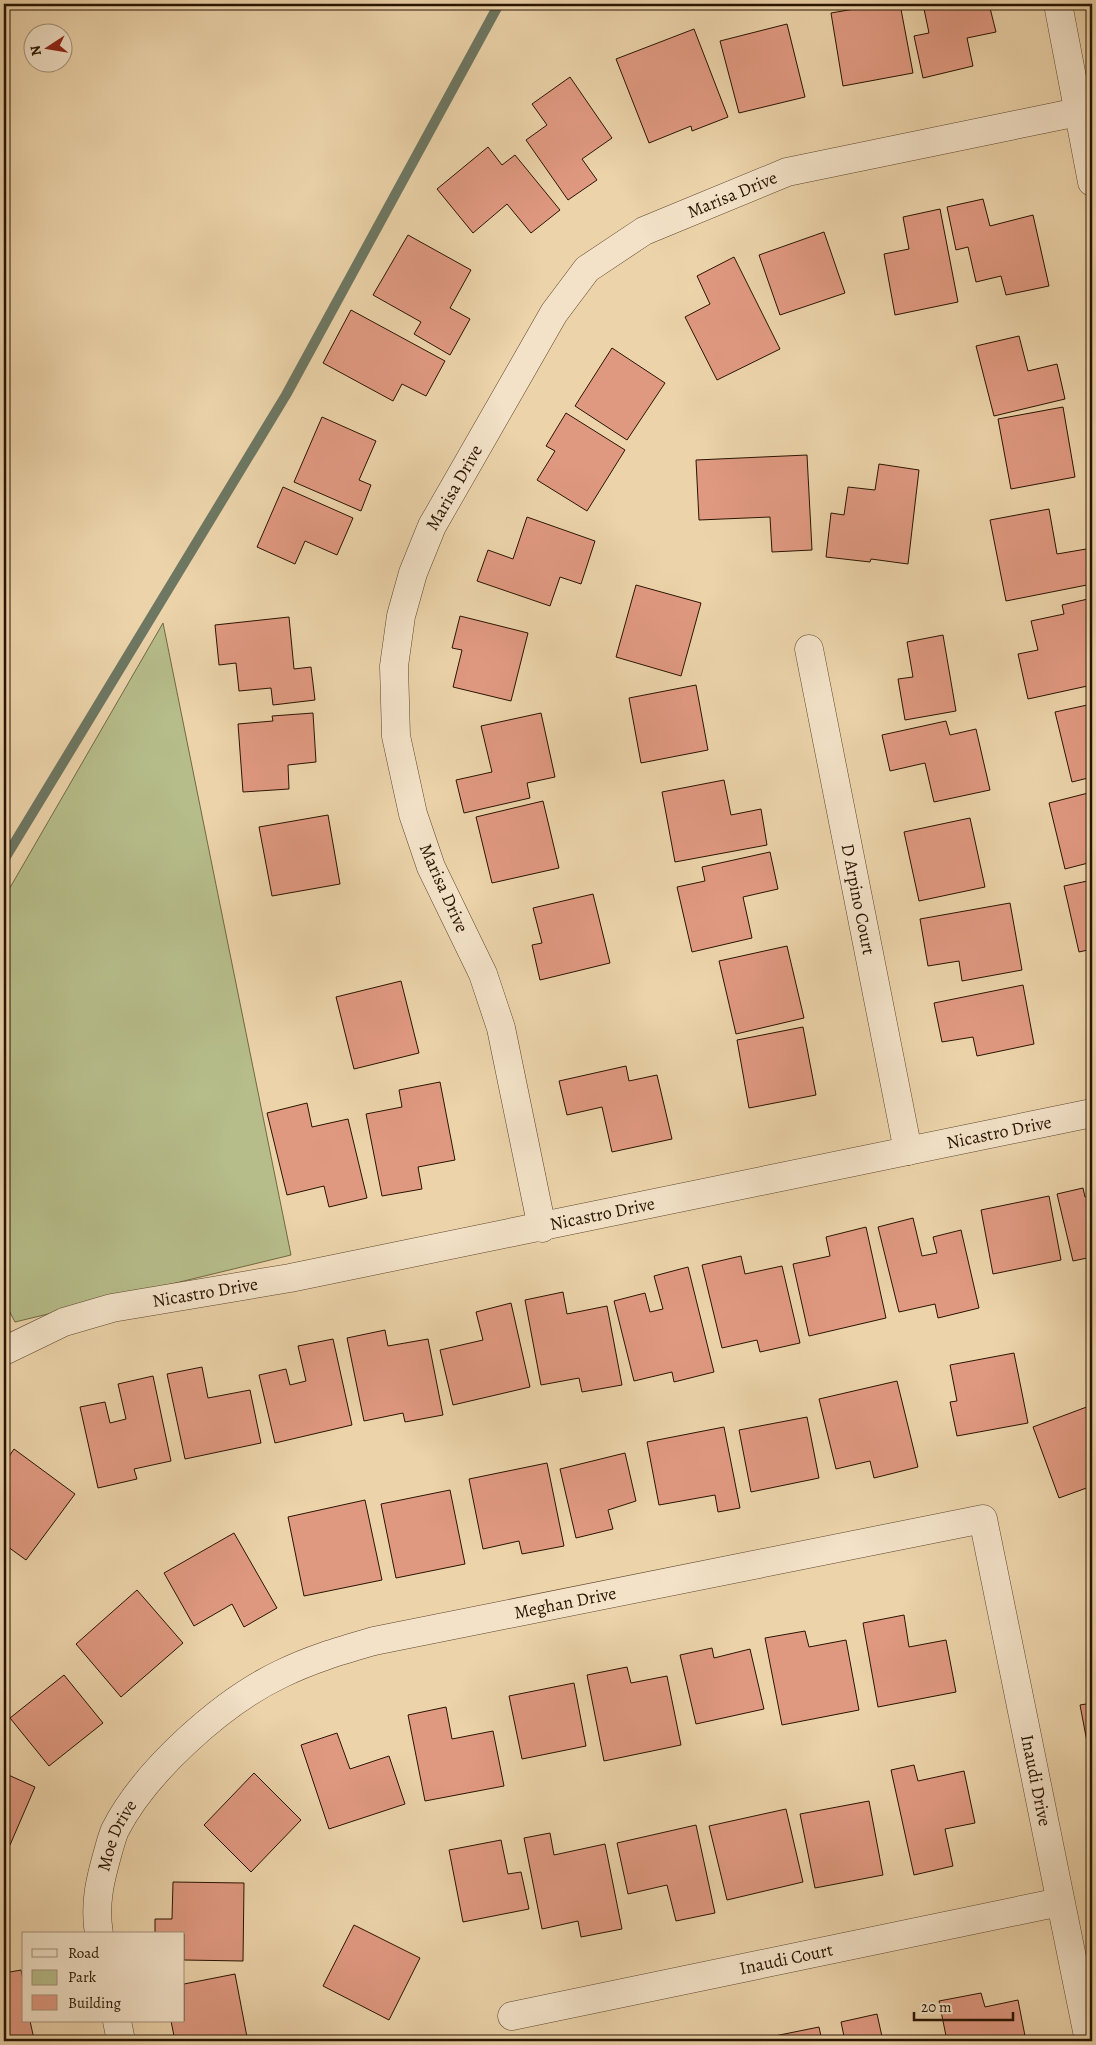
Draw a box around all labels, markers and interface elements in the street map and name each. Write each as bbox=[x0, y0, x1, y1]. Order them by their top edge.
north arrow bbox=[22, 22, 72, 72]
text: N bbox=[25, 44, 46, 58]
street label: Marisa Drive bbox=[684, 165, 781, 224]
street label: Marisa Drive bbox=[420, 440, 488, 535]
street label: Marisa Drive bbox=[414, 840, 474, 936]
street label: D Arpino Court bbox=[836, 842, 881, 957]
street label: Nicastro Drive bbox=[944, 1110, 1054, 1155]
street label: Nicastro Drive bbox=[548, 1191, 657, 1236]
street label: Nicastro Drive bbox=[150, 1272, 260, 1313]
street label: Meghan Drive bbox=[512, 1581, 618, 1625]
street label: Inaudi Drive bbox=[1015, 1732, 1057, 1828]
street label: Moe Drive bbox=[91, 1795, 142, 1874]
legend bbox=[22, 1932, 185, 2022]
street label: Inaudi Court bbox=[737, 1938, 835, 1980]
text: Road bbox=[68, 1943, 100, 1963]
text: Park bbox=[68, 1967, 97, 1987]
scale bar bbox=[914, 1990, 1012, 2022]
text: Building bbox=[68, 1993, 121, 2013]
text: 20 m bbox=[921, 1997, 952, 2017]

